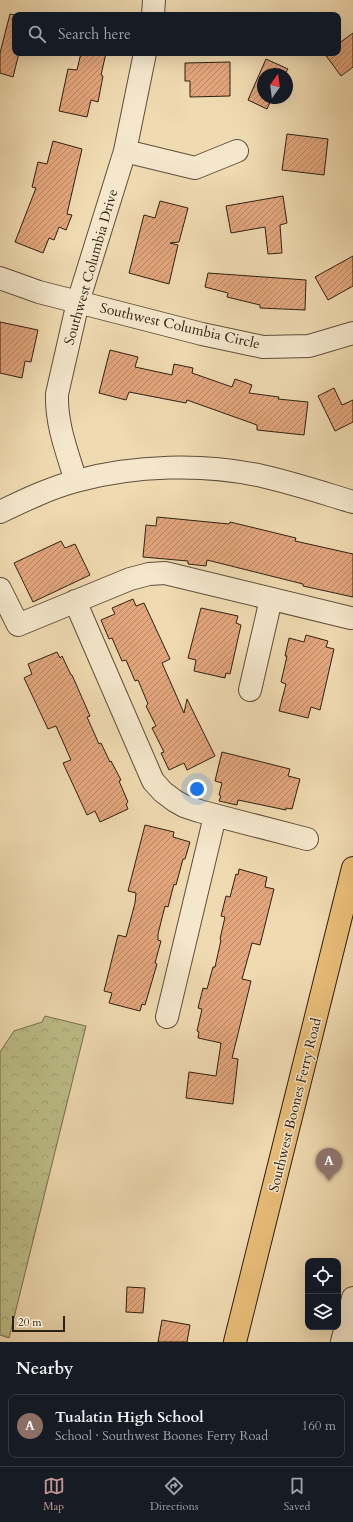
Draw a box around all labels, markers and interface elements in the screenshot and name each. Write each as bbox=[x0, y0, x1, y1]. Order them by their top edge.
search box bbox=[12, 12, 341, 56]
icon: search bbox=[26, 23, 48, 45]
text: Search here bbox=[58, 24, 131, 44]
north arrow bbox=[257, 68, 293, 104]
street label: Southwest Columbia Drive bbox=[60, 187, 122, 347]
street label: Southwest Columbia Circle bbox=[98, 298, 262, 354]
your location bbox=[187, 779, 207, 799]
street label: Southwest Boones Ferry Road bbox=[264, 1015, 326, 1194]
pin: A bbox=[316, 1148, 342, 1181]
map controls bbox=[305, 1258, 341, 1330]
button: locate bbox=[305, 1258, 341, 1294]
button: layers bbox=[305, 1294, 341, 1330]
scale bar bbox=[12, 1314, 65, 1333]
text: 20 m bbox=[18, 1315, 42, 1330]
text: Nearby bbox=[16, 1357, 73, 1380]
text: Tualatin High School bbox=[55, 1407, 204, 1427]
text: A bbox=[25, 1417, 35, 1435]
text: 160 m bbox=[302, 1417, 336, 1435]
text: School · Southwest Boones Ferry Road bbox=[55, 1427, 268, 1445]
tab: Map bbox=[43, 1475, 65, 1514]
tab: Directions bbox=[150, 1475, 198, 1514]
tab: Saved bbox=[284, 1475, 310, 1514]

